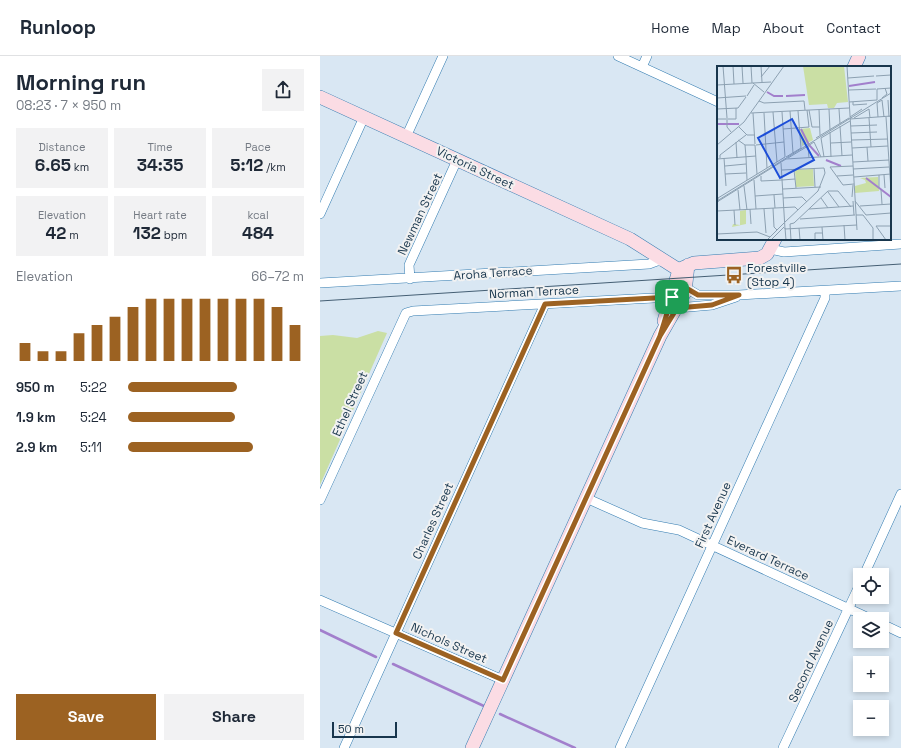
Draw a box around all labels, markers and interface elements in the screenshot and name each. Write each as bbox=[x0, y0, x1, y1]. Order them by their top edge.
text: Runloop bbox=[20, 15, 96, 40]
text: Home bbox=[651, 19, 689, 37]
text: Map bbox=[711, 19, 741, 37]
text: About bbox=[763, 19, 804, 37]
text: Contact bbox=[826, 19, 881, 37]
inset map bbox=[717, 66, 891, 240]
text: Morning run bbox=[16, 68, 146, 96]
button: share bbox=[262, 69, 304, 111]
text: 08:23 · 7 × 950 m bbox=[16, 97, 121, 114]
text: Distance bbox=[39, 140, 85, 154]
text: Time bbox=[147, 140, 173, 154]
text: Pace bbox=[245, 140, 271, 154]
street label: Victoria Street bbox=[433, 143, 517, 193]
text: 6.65 bbox=[35, 154, 71, 176]
text: 34:35 bbox=[137, 154, 183, 176]
text: 5:12 bbox=[230, 154, 263, 176]
text: km bbox=[71, 160, 89, 174]
text: /km bbox=[263, 160, 286, 174]
street label: Newman Street bbox=[394, 170, 446, 258]
text: Elevation bbox=[38, 208, 86, 222]
text: Heart rate bbox=[133, 208, 187, 222]
text: kcal bbox=[247, 208, 269, 222]
text: 42 bbox=[45, 222, 66, 244]
text: 132 bbox=[133, 222, 161, 244]
text: 484 bbox=[242, 222, 274, 244]
text: m bbox=[66, 228, 79, 242]
text: bpm bbox=[161, 228, 187, 242]
place label: Forestville (Stop 4) bbox=[747, 260, 806, 290]
street label: Aroha Terrace bbox=[453, 262, 533, 284]
bus stop icon: Forestville (Stop 4) bbox=[724, 265, 744, 285]
text: Elevation bbox=[16, 268, 73, 285]
text: 66–72 m bbox=[251, 268, 304, 285]
pin bbox=[655, 280, 689, 314]
street label: Norman Terrace bbox=[489, 282, 579, 302]
icon: arrive bbox=[661, 286, 683, 308]
street label: Ethel Street bbox=[329, 369, 371, 439]
text: 950 m bbox=[16, 379, 55, 396]
text: 5:22 bbox=[80, 379, 107, 396]
text: 1.9 km bbox=[16, 409, 56, 426]
text: 5:24 bbox=[80, 409, 107, 426]
text: 2.9 km bbox=[16, 439, 57, 456]
text: 5:11 bbox=[80, 439, 102, 456]
street label: First Avenue bbox=[691, 479, 735, 551]
street label: Charles Street bbox=[409, 480, 457, 562]
street label: Everard Terrace bbox=[724, 532, 812, 584]
map controls bbox=[853, 568, 889, 736]
button: locate bbox=[853, 568, 889, 604]
button: layers bbox=[853, 612, 889, 648]
street label: Second Avenue bbox=[785, 617, 837, 705]
street label: Nichols Street bbox=[408, 619, 490, 667]
button: + bbox=[853, 656, 889, 692]
button: Save bbox=[16, 694, 156, 740]
button: Share bbox=[164, 694, 304, 740]
button: − bbox=[853, 700, 889, 736]
scale bar bbox=[332, 720, 397, 739]
text: 50 m bbox=[338, 722, 364, 736]

